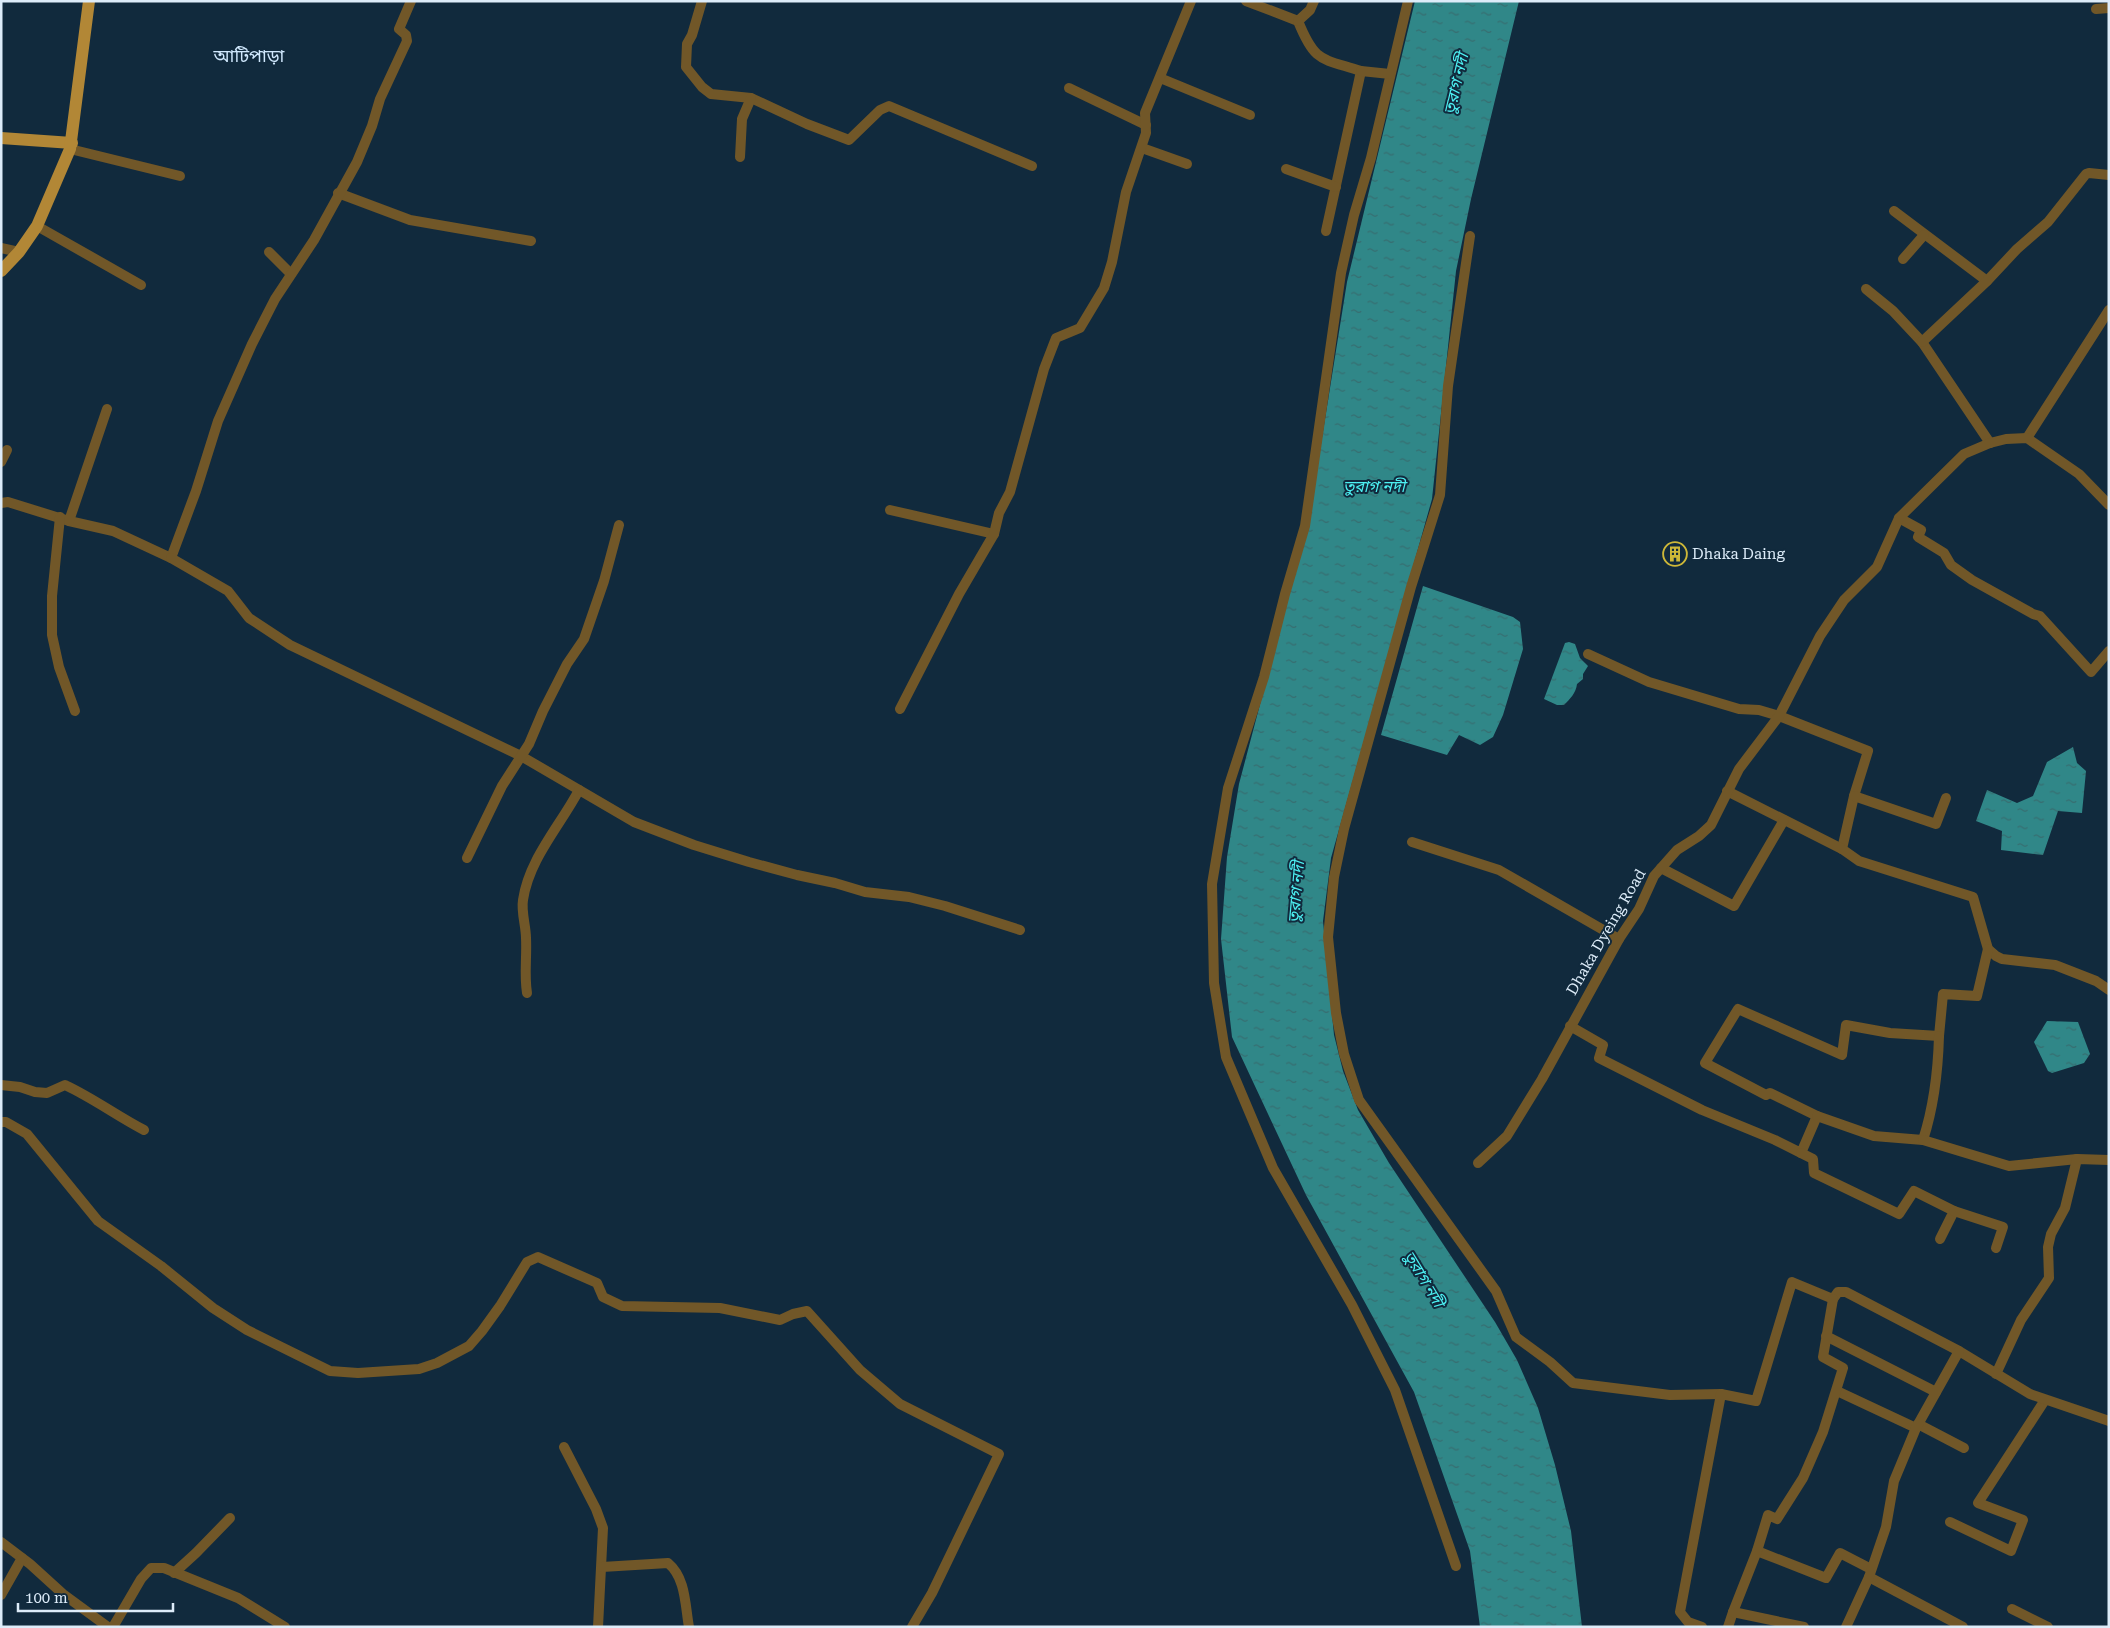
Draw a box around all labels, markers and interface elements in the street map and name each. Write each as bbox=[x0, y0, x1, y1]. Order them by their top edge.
district label: আটিপাড়া bbox=[213, 45, 285, 66]
water label: তুরাগ নদী bbox=[1440, 49, 1473, 116]
water label: তুরাগ নদী bbox=[1343, 477, 1408, 496]
building icon: Dhaka Daing bbox=[1662, 541, 1688, 567]
place label: Dhaka Daing bbox=[1692, 545, 1786, 563]
water label: তুরাগ নদী bbox=[1284, 857, 1309, 924]
street label: Dhaka Dyeing Road bbox=[1563, 865, 1650, 998]
water label: তুরাগ নদী bbox=[1400, 1247, 1450, 1313]
scale bar bbox=[18, 1580, 172, 1612]
text: 100 m bbox=[25, 1589, 68, 1607]

